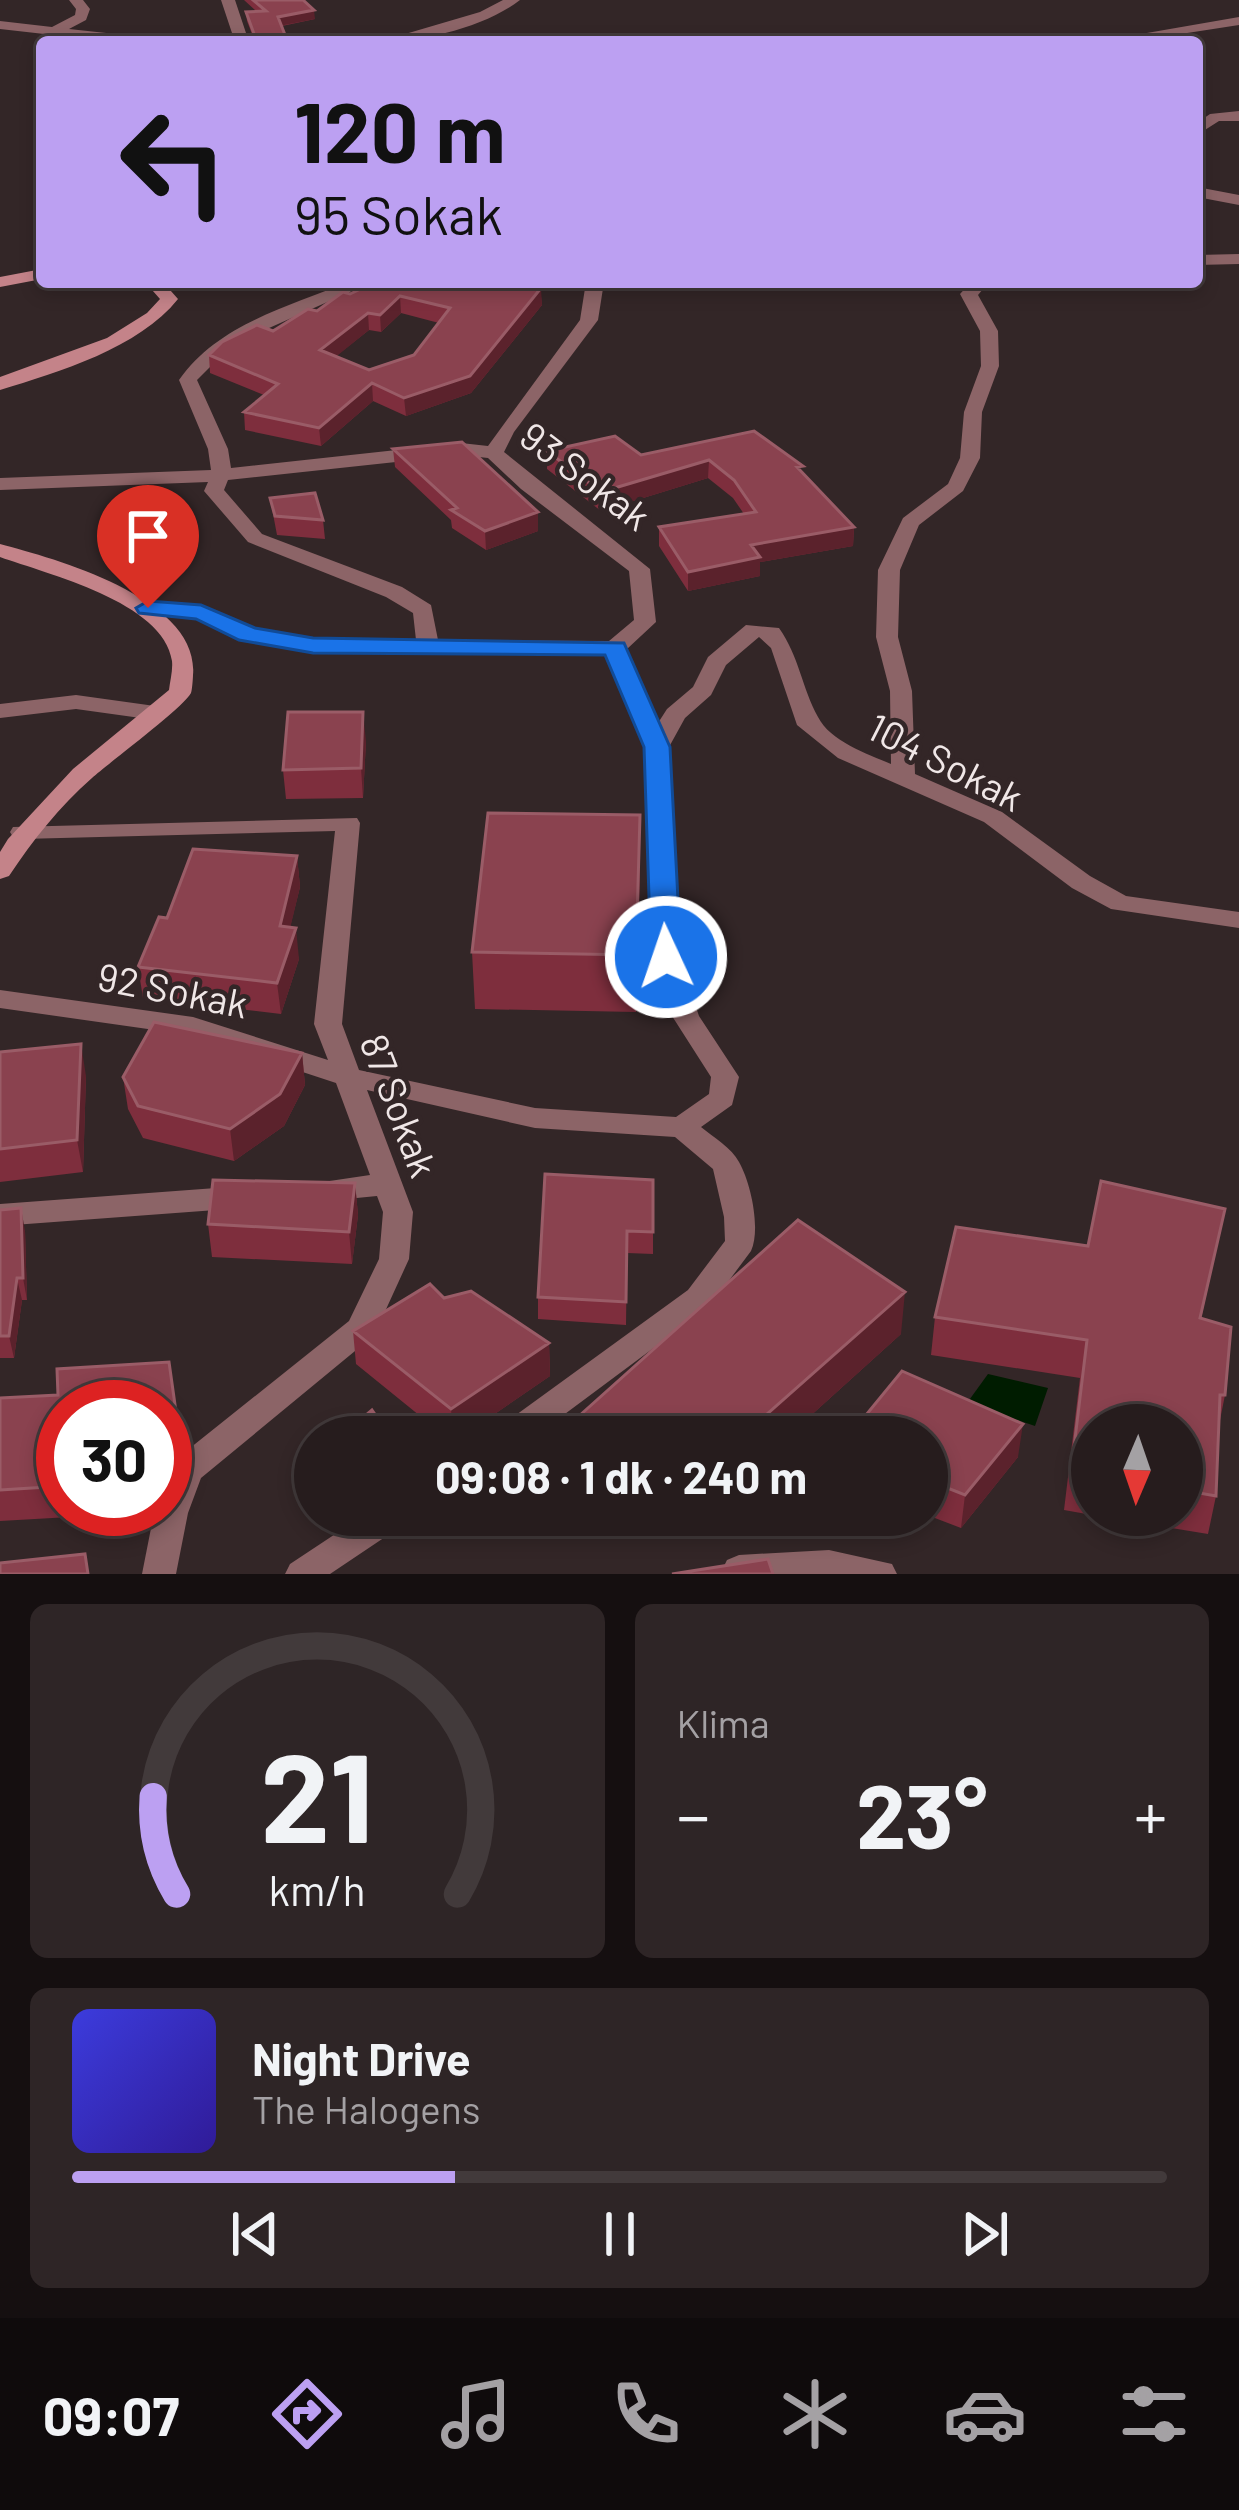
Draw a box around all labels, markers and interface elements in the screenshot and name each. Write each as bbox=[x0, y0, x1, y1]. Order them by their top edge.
text: 120 m bbox=[294, 79, 506, 180]
icon: left bbox=[96, 84, 252, 240]
text: 95 Sokak bbox=[294, 181, 503, 246]
street label: 93 Sokak bbox=[512, 411, 660, 539]
pin bbox=[97, 485, 199, 608]
icon: arrive bbox=[115, 503, 181, 569]
street label: 104 Sokak bbox=[861, 702, 1031, 820]
position arrow bbox=[603, 894, 729, 1020]
street label: 92 Sokak bbox=[94, 951, 252, 1027]
street label: 87 Sokak bbox=[351, 1027, 449, 1183]
speed limit sign: 30 bbox=[36, 1380, 192, 1536]
north arrow bbox=[1071, 1404, 1203, 1536]
map controls bbox=[1071, 1404, 1203, 1536]
text: 09:08 · 1 dk · 240 m bbox=[435, 1449, 807, 1503]
text: Klima bbox=[677, 1699, 770, 1746]
text: 21 bbox=[261, 1718, 374, 1868]
text: 23° bbox=[856, 1759, 988, 1867]
text: − bbox=[677, 1774, 710, 1853]
text: + bbox=[1134, 1774, 1167, 1853]
text: km/h bbox=[269, 1863, 366, 1915]
text: Night Drive bbox=[252, 2031, 471, 2085]
text: The Halogens bbox=[252, 2085, 481, 2132]
icon: previous bbox=[222, 2201, 288, 2267]
icon: pause bbox=[587, 2201, 653, 2267]
icon: next bbox=[952, 2201, 1018, 2267]
icon: directions bbox=[265, 2372, 349, 2456]
icon: music bbox=[434, 2372, 518, 2456]
icon: phone bbox=[604, 2372, 688, 2456]
icon: climate bbox=[773, 2372, 857, 2456]
icon: car bbox=[943, 2372, 1027, 2456]
icon: filters bbox=[1112, 2372, 1196, 2456]
text: 09:07 bbox=[43, 2382, 179, 2447]

